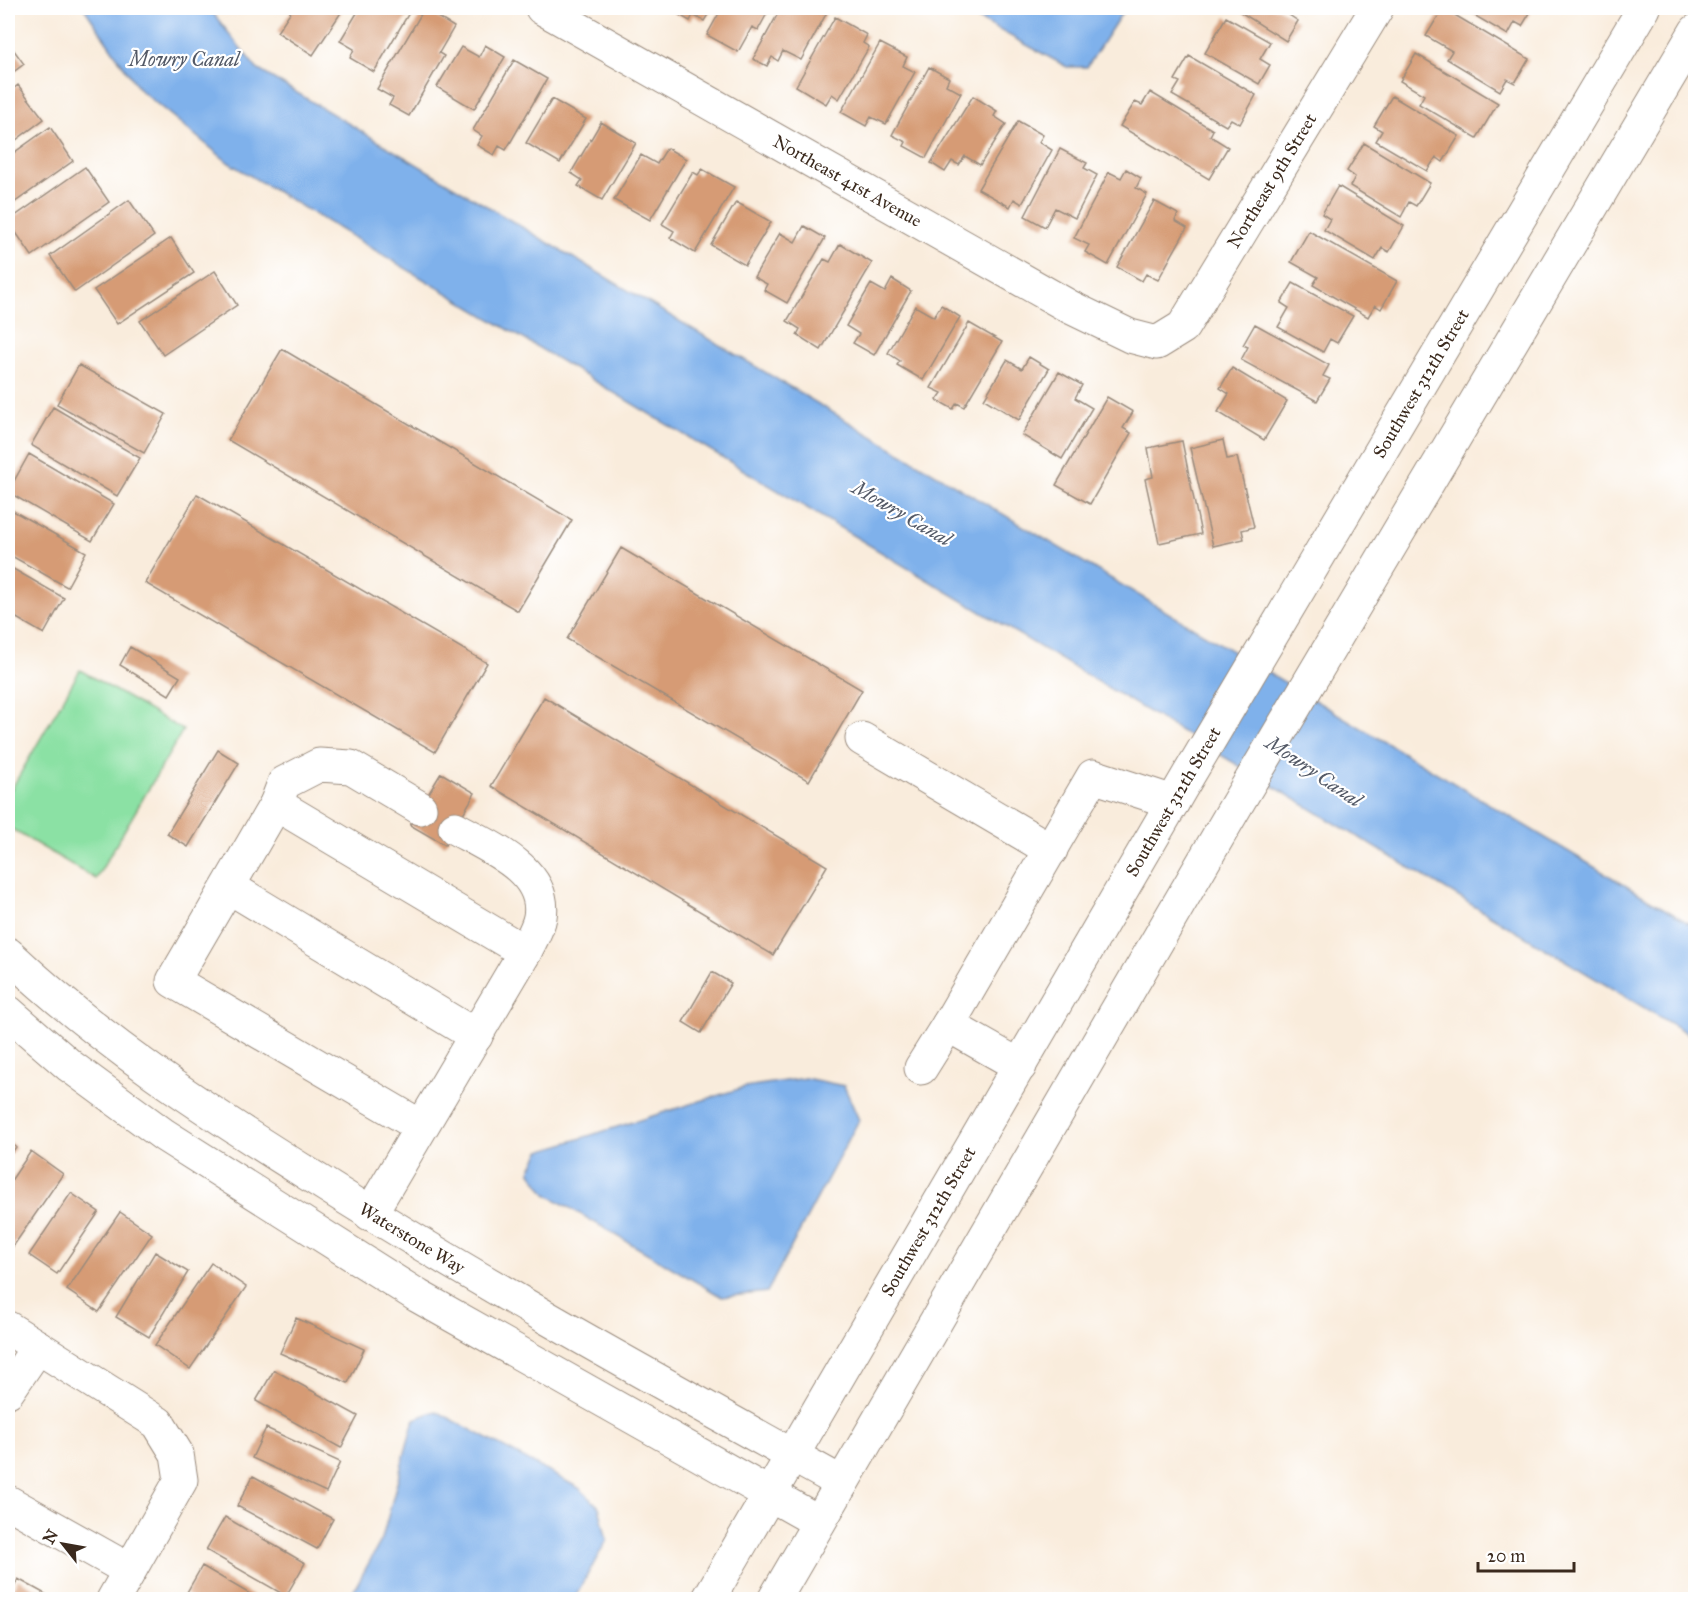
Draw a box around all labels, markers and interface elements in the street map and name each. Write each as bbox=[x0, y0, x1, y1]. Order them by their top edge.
water label: Mowry Canal bbox=[127, 47, 241, 71]
street label: Northeast 9th Street bbox=[1223, 109, 1322, 252]
street label: Northeast 41st Avenue bbox=[769, 130, 926, 232]
street label: Southwest 312th Street bbox=[1368, 304, 1474, 462]
water label: Mowry Canal bbox=[846, 474, 957, 552]
street label: Southwest 312th Street bbox=[1121, 722, 1226, 880]
water label: Mowry Canal bbox=[1260, 729, 1368, 813]
street label: Southwest 312th Street bbox=[876, 1142, 981, 1300]
street label: Waterstone Way bbox=[355, 1198, 470, 1279]
north arrow bbox=[33, 1514, 93, 1574]
text: N bbox=[39, 1525, 62, 1547]
scale bar bbox=[1478, 1535, 1574, 1573]
text: 20 m bbox=[1487, 1545, 1525, 1567]

